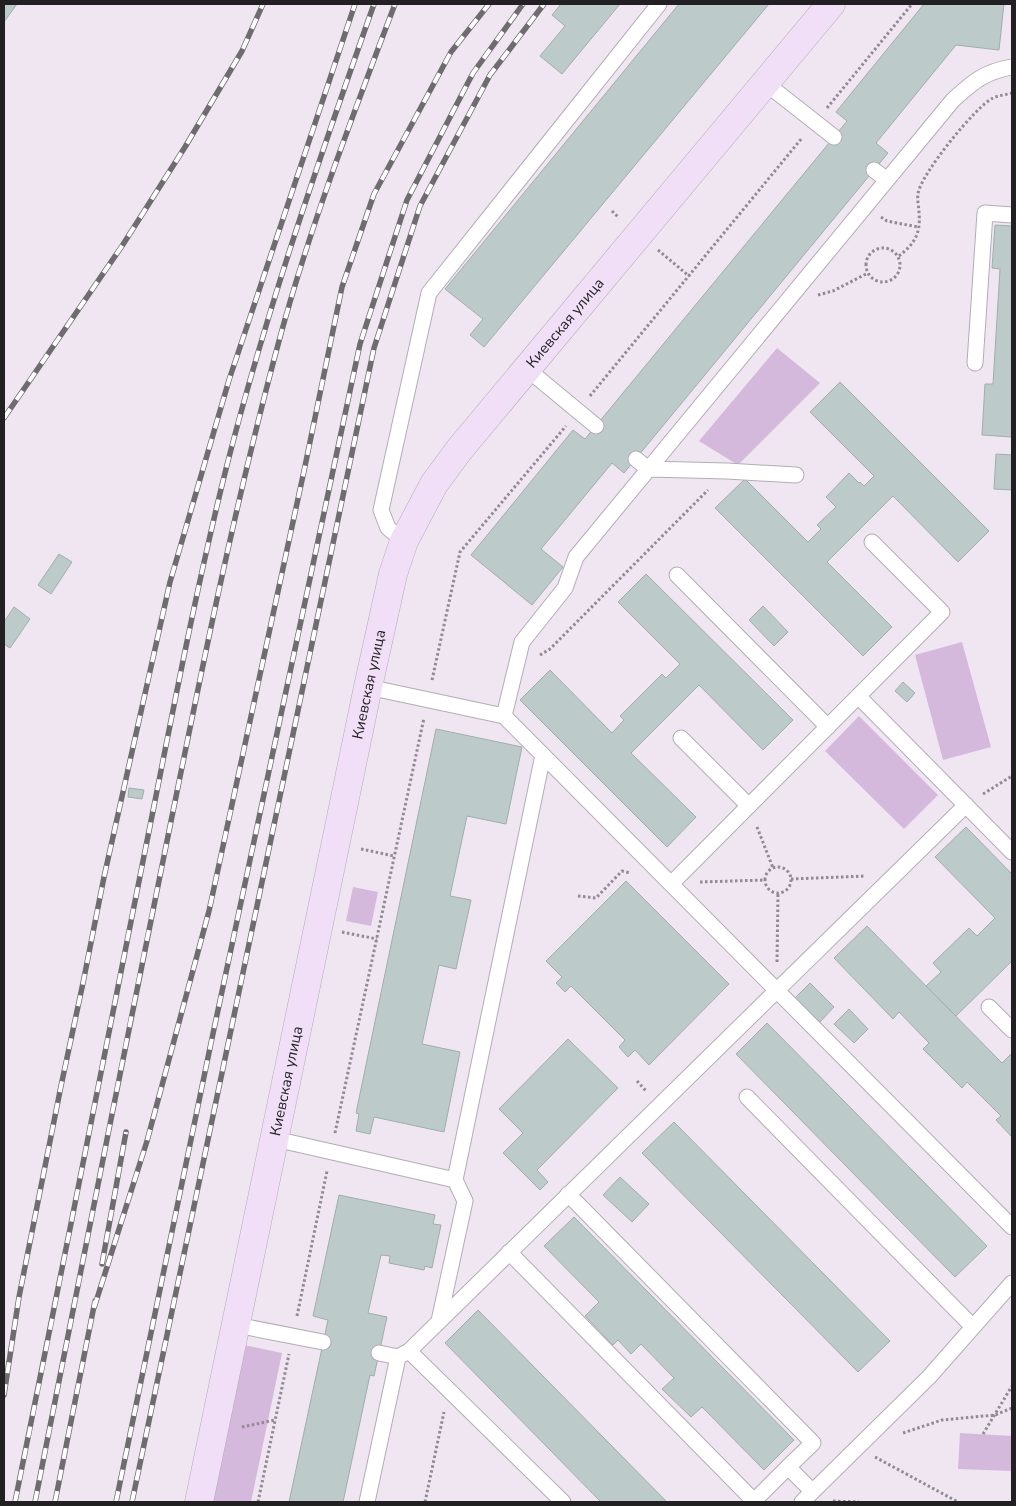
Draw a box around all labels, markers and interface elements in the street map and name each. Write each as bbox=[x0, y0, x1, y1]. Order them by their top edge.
street label: Киевская улица bbox=[522, 274, 608, 372]
street label: Киевская улица bbox=[347, 628, 390, 741]
street label: Киевская улица bbox=[265, 1024, 307, 1138]

